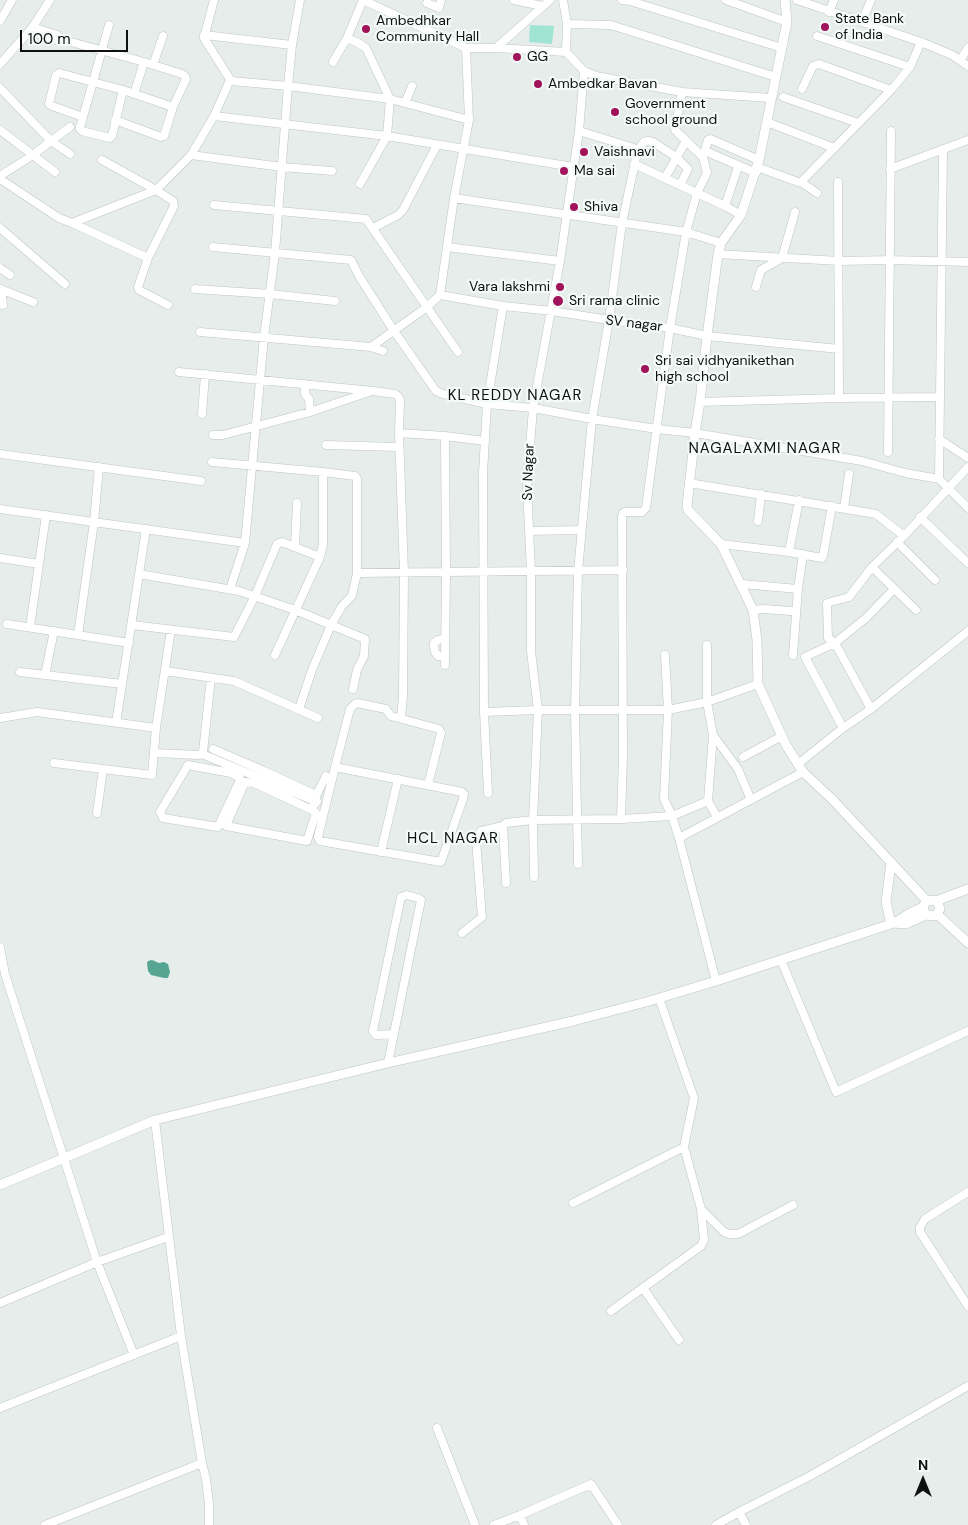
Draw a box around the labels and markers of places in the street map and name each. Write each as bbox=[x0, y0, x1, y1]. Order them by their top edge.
place label: State Bank of India bbox=[835, 11, 904, 44]
place label: Ambedhkar Community Hall bbox=[376, 13, 479, 46]
marker: State Bank of India bbox=[819, 21, 831, 33]
marker: Ambedhkar Community Hall bbox=[360, 23, 372, 35]
place label: GG bbox=[527, 49, 548, 65]
marker: GG bbox=[511, 51, 523, 63]
place label: Ambedkar Bavan bbox=[548, 76, 657, 92]
marker: Ambedkar Bavan bbox=[532, 78, 544, 90]
place label: Government school ground bbox=[625, 96, 717, 128]
marker: Government school ground bbox=[609, 106, 621, 118]
place label: Vaishnavi bbox=[594, 144, 655, 160]
marker: Vaishnavi bbox=[578, 146, 590, 158]
place label: Ma sai bbox=[574, 163, 615, 179]
marker: Ma sai bbox=[558, 165, 570, 177]
place label: Shiva bbox=[584, 199, 618, 215]
marker: Shiva bbox=[568, 201, 580, 213]
place label: Vara lakshmi bbox=[469, 279, 550, 295]
marker: Vara lakshmi bbox=[554, 281, 566, 293]
place label: Sri rama clinic bbox=[569, 293, 660, 309]
marker: Sri rama clinic bbox=[551, 294, 565, 308]
place label: Sri sai vidhyanikethan high school bbox=[655, 353, 794, 386]
marker: Sri sai vidhyanikethan high school bbox=[639, 363, 651, 375]

